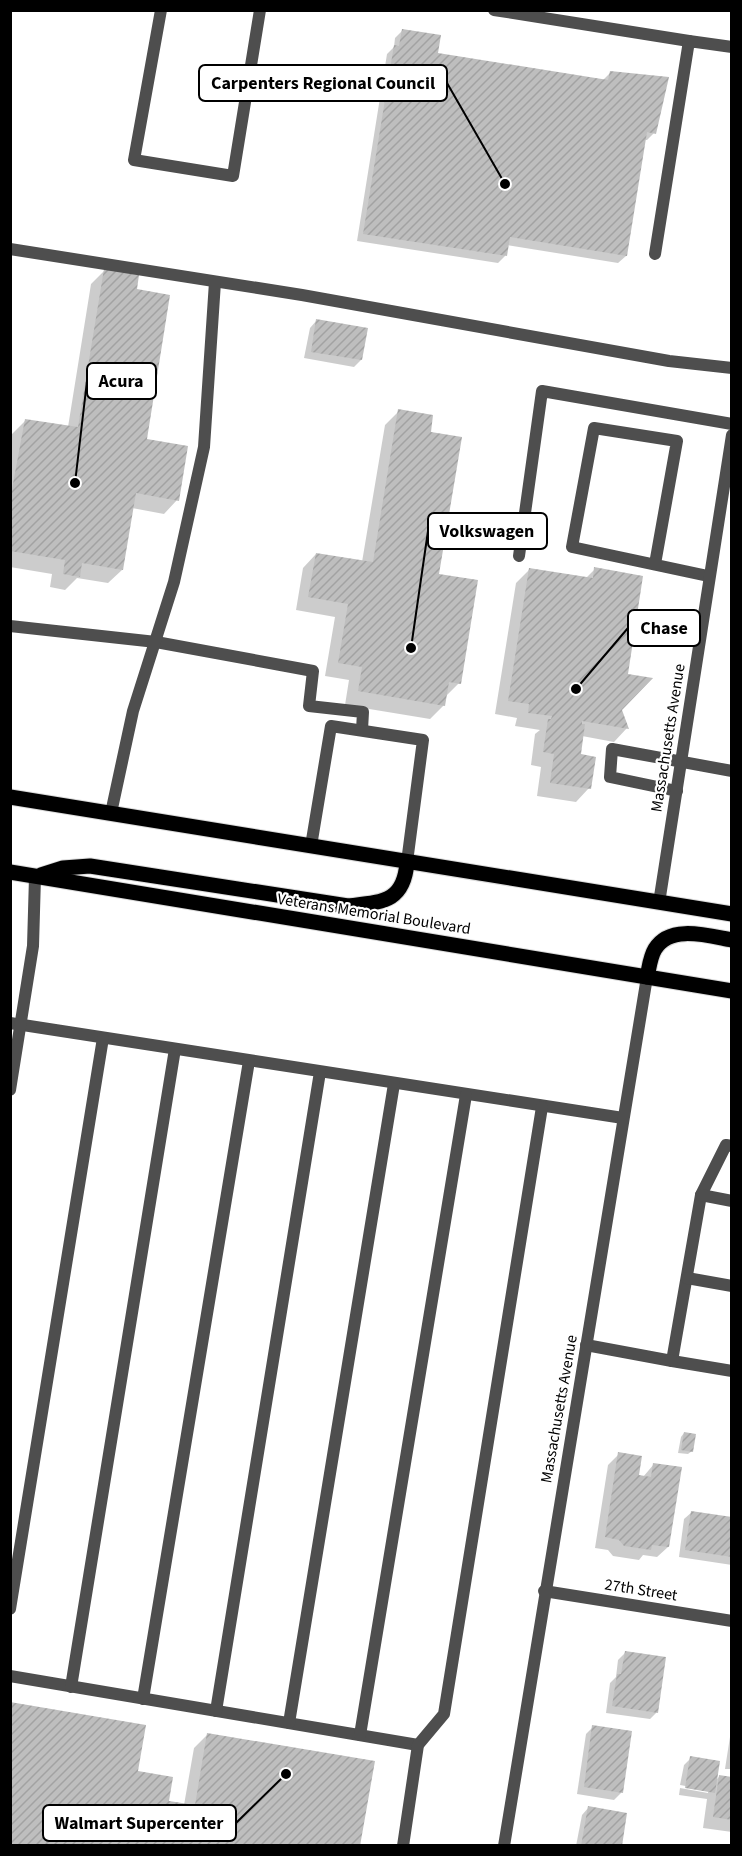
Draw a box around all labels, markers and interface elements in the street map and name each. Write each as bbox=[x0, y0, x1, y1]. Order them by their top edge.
callout: Carpenters Regional Council bbox=[199, 65, 447, 101]
text: Carpenters Regional Council bbox=[211, 71, 435, 96]
callout: Acura bbox=[87, 363, 156, 399]
text: Acura bbox=[97, 369, 144, 394]
callout: Volkswagen bbox=[428, 513, 547, 549]
text: Volkswagen bbox=[439, 519, 534, 544]
callout: Chase bbox=[628, 610, 700, 646]
text: Chase bbox=[640, 616, 688, 641]
street label: Massachusetts Avenue bbox=[645, 662, 691, 814]
street label: Veterans Memorial Boulevard bbox=[276, 888, 472, 940]
street label: Massachusetts Avenue bbox=[535, 1333, 583, 1485]
street label: 27th Street bbox=[603, 1573, 679, 1607]
callout: Walmart Supercenter bbox=[43, 1805, 236, 1841]
text: Walmart Supercenter bbox=[54, 1811, 224, 1836]

